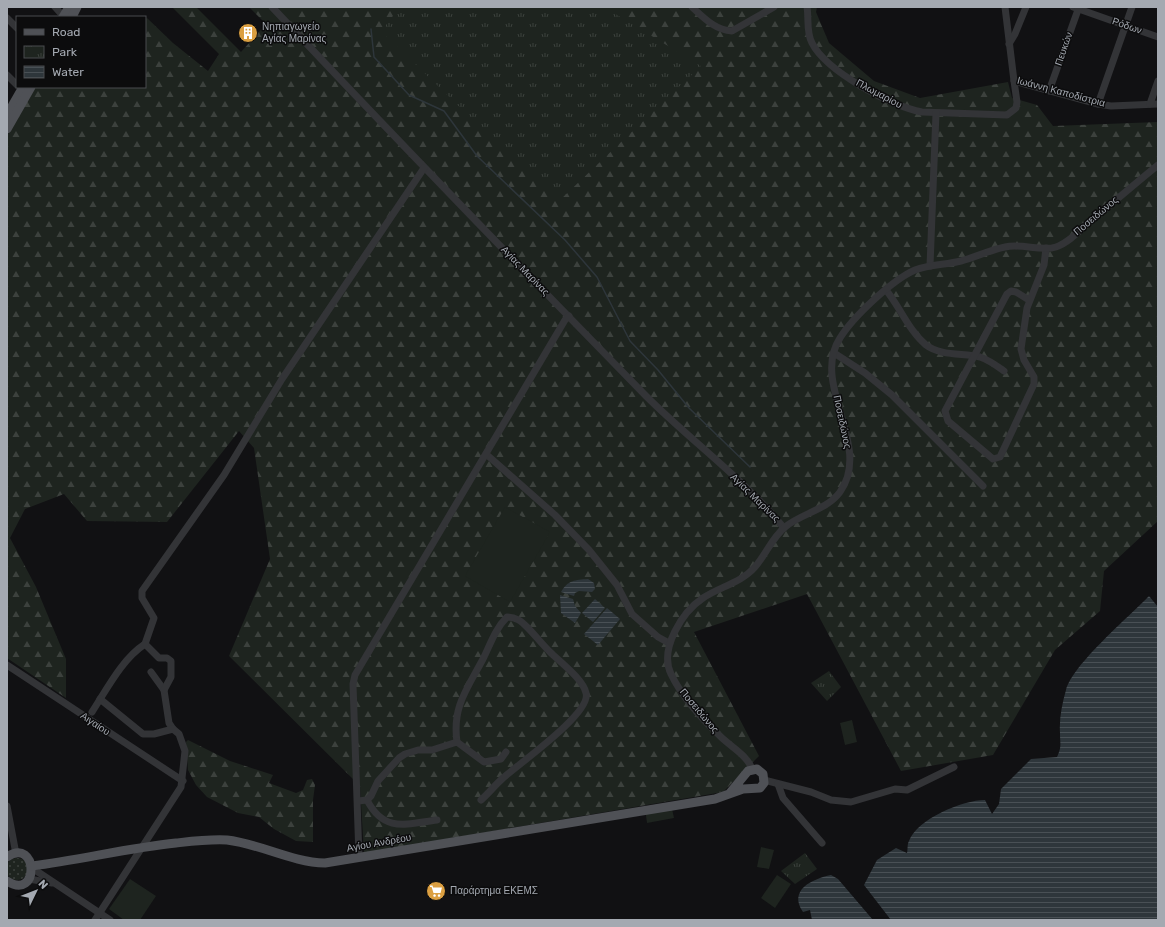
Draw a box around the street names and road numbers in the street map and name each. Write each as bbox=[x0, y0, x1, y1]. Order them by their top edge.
street label: Ρόδων bbox=[1111, 15, 1143, 37]
street label: Πευκών bbox=[1053, 31, 1075, 67]
street label: Ιωάννη Καποδίστρια bbox=[1016, 74, 1107, 110]
street label: Πλωμαρίου bbox=[854, 77, 904, 111]
street label: Ποσειδώνος bbox=[1071, 194, 1121, 238]
street label: Αγίας Μαρίνας bbox=[498, 244, 552, 298]
street label: Ποσειδώνος bbox=[830, 394, 854, 450]
street label: Αγίας Μαρίνας bbox=[728, 471, 782, 525]
street label: Ποσειδώνος bbox=[677, 686, 721, 736]
street label: Αιγαίου bbox=[78, 710, 112, 738]
street label: Αγίου Ανδρέου bbox=[346, 831, 412, 855]

